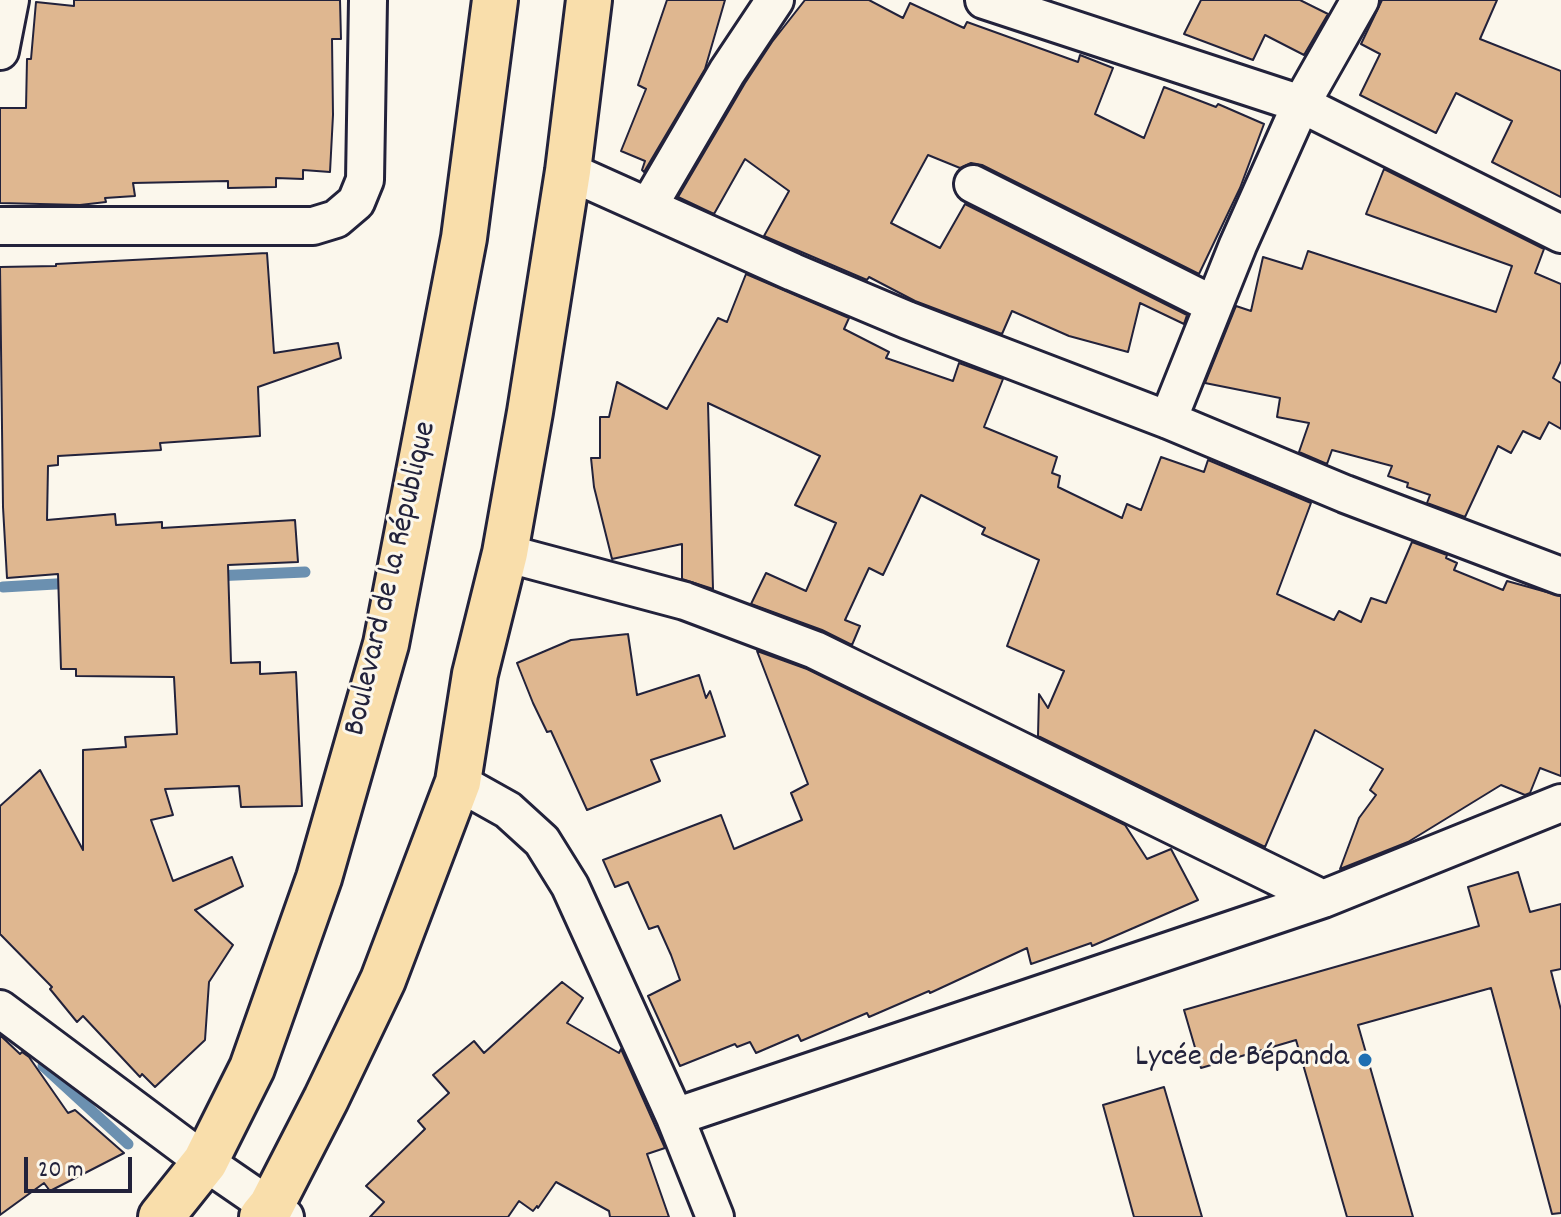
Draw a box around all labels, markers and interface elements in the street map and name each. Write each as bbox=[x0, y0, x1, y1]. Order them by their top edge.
street label: Boulevard de la République bbox=[338, 418, 448, 740]
place label: Lycée de Bépanda bbox=[1135, 1041, 1349, 1079]
marker: Lycée de Bépanda bbox=[1356, 1051, 1374, 1069]
scale bar bbox=[28, 1141, 136, 1191]
text: 20 m bbox=[38, 1154, 84, 1188]

